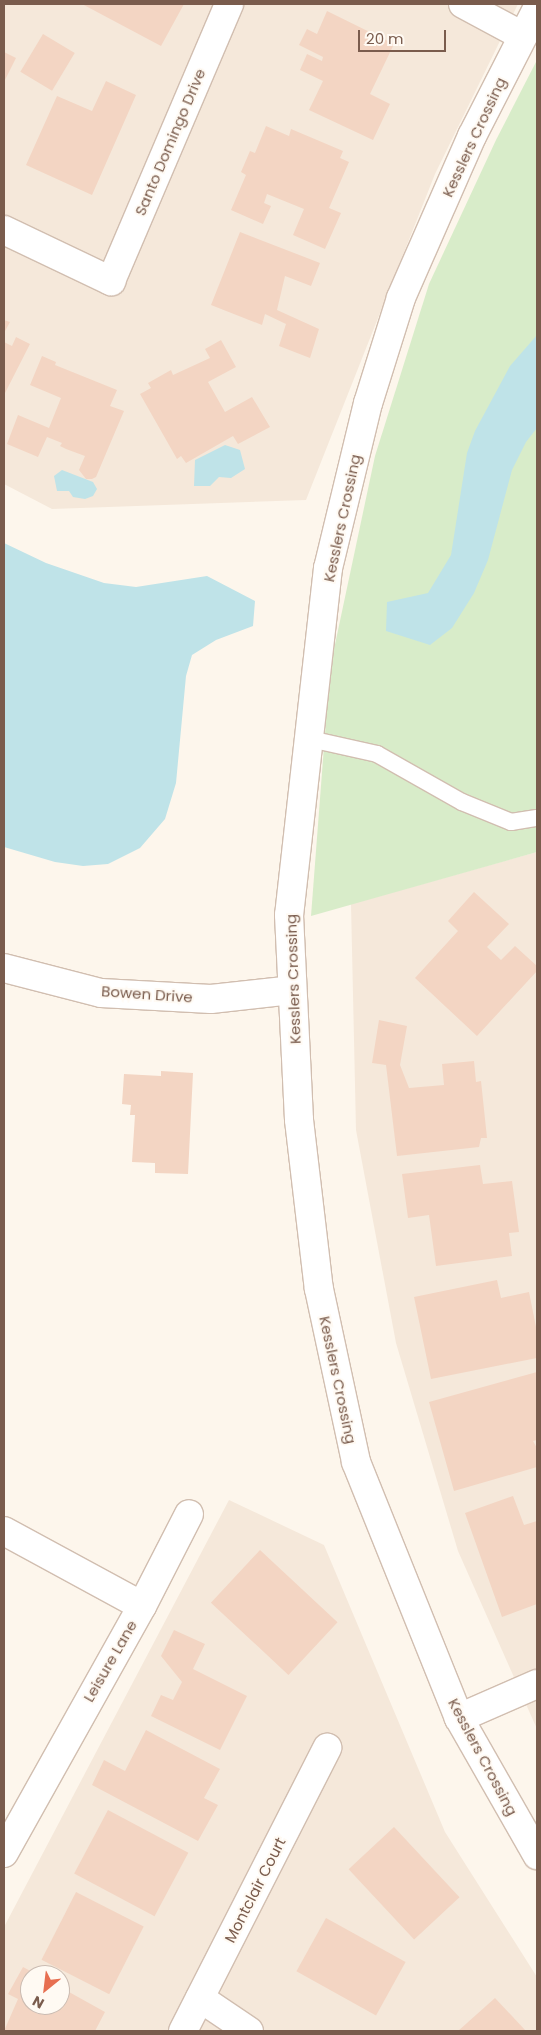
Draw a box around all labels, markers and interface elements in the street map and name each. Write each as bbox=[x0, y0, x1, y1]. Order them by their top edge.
scale bar bbox=[361, 20, 448, 52]
text: 20 m bbox=[366, 28, 404, 49]
street label: Santo Domingo Drive bbox=[131, 66, 209, 218]
street label: Kesslers Crossing bbox=[438, 74, 510, 200]
street label: Kesslers Crossing bbox=[320, 452, 364, 584]
street label: Kesslers Crossing bbox=[282, 914, 304, 1044]
street label: Bowen Drive bbox=[101, 982, 193, 1006]
street label: Kesslers Crossing bbox=[316, 1314, 360, 1446]
street label: Leisure Lane bbox=[79, 1617, 141, 1705]
street label: Kesslers Crossing bbox=[444, 1695, 522, 1819]
street label: Montclair Court bbox=[221, 1834, 289, 1946]
north arrow bbox=[20, 1965, 70, 2015]
text: N bbox=[29, 1991, 48, 2014]

